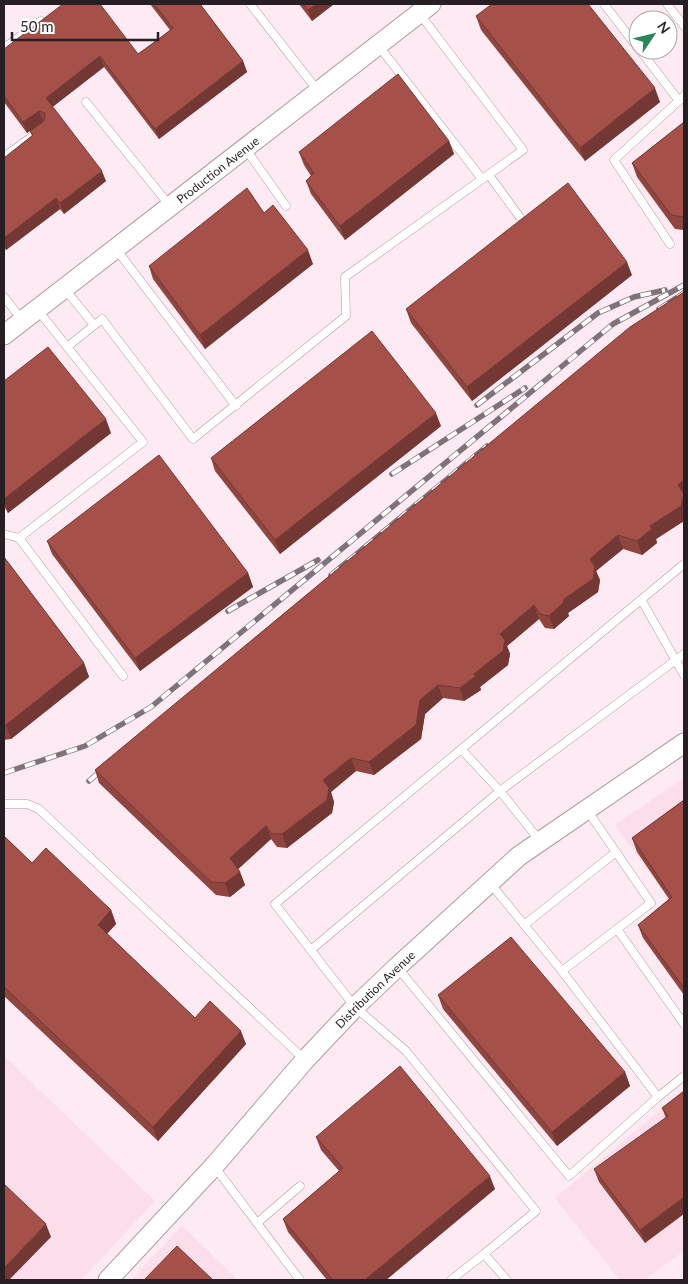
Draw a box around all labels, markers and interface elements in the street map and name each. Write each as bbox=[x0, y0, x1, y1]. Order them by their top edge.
scale bar bbox=[12, 10, 159, 42]
north arrow bbox=[628, 10, 678, 60]
text: 50 m bbox=[20, 17, 54, 35]
text: N bbox=[654, 18, 674, 37]
street label: Production Avenue bbox=[173, 133, 262, 206]
street label: Distribution Avenue bbox=[332, 947, 418, 1031]

